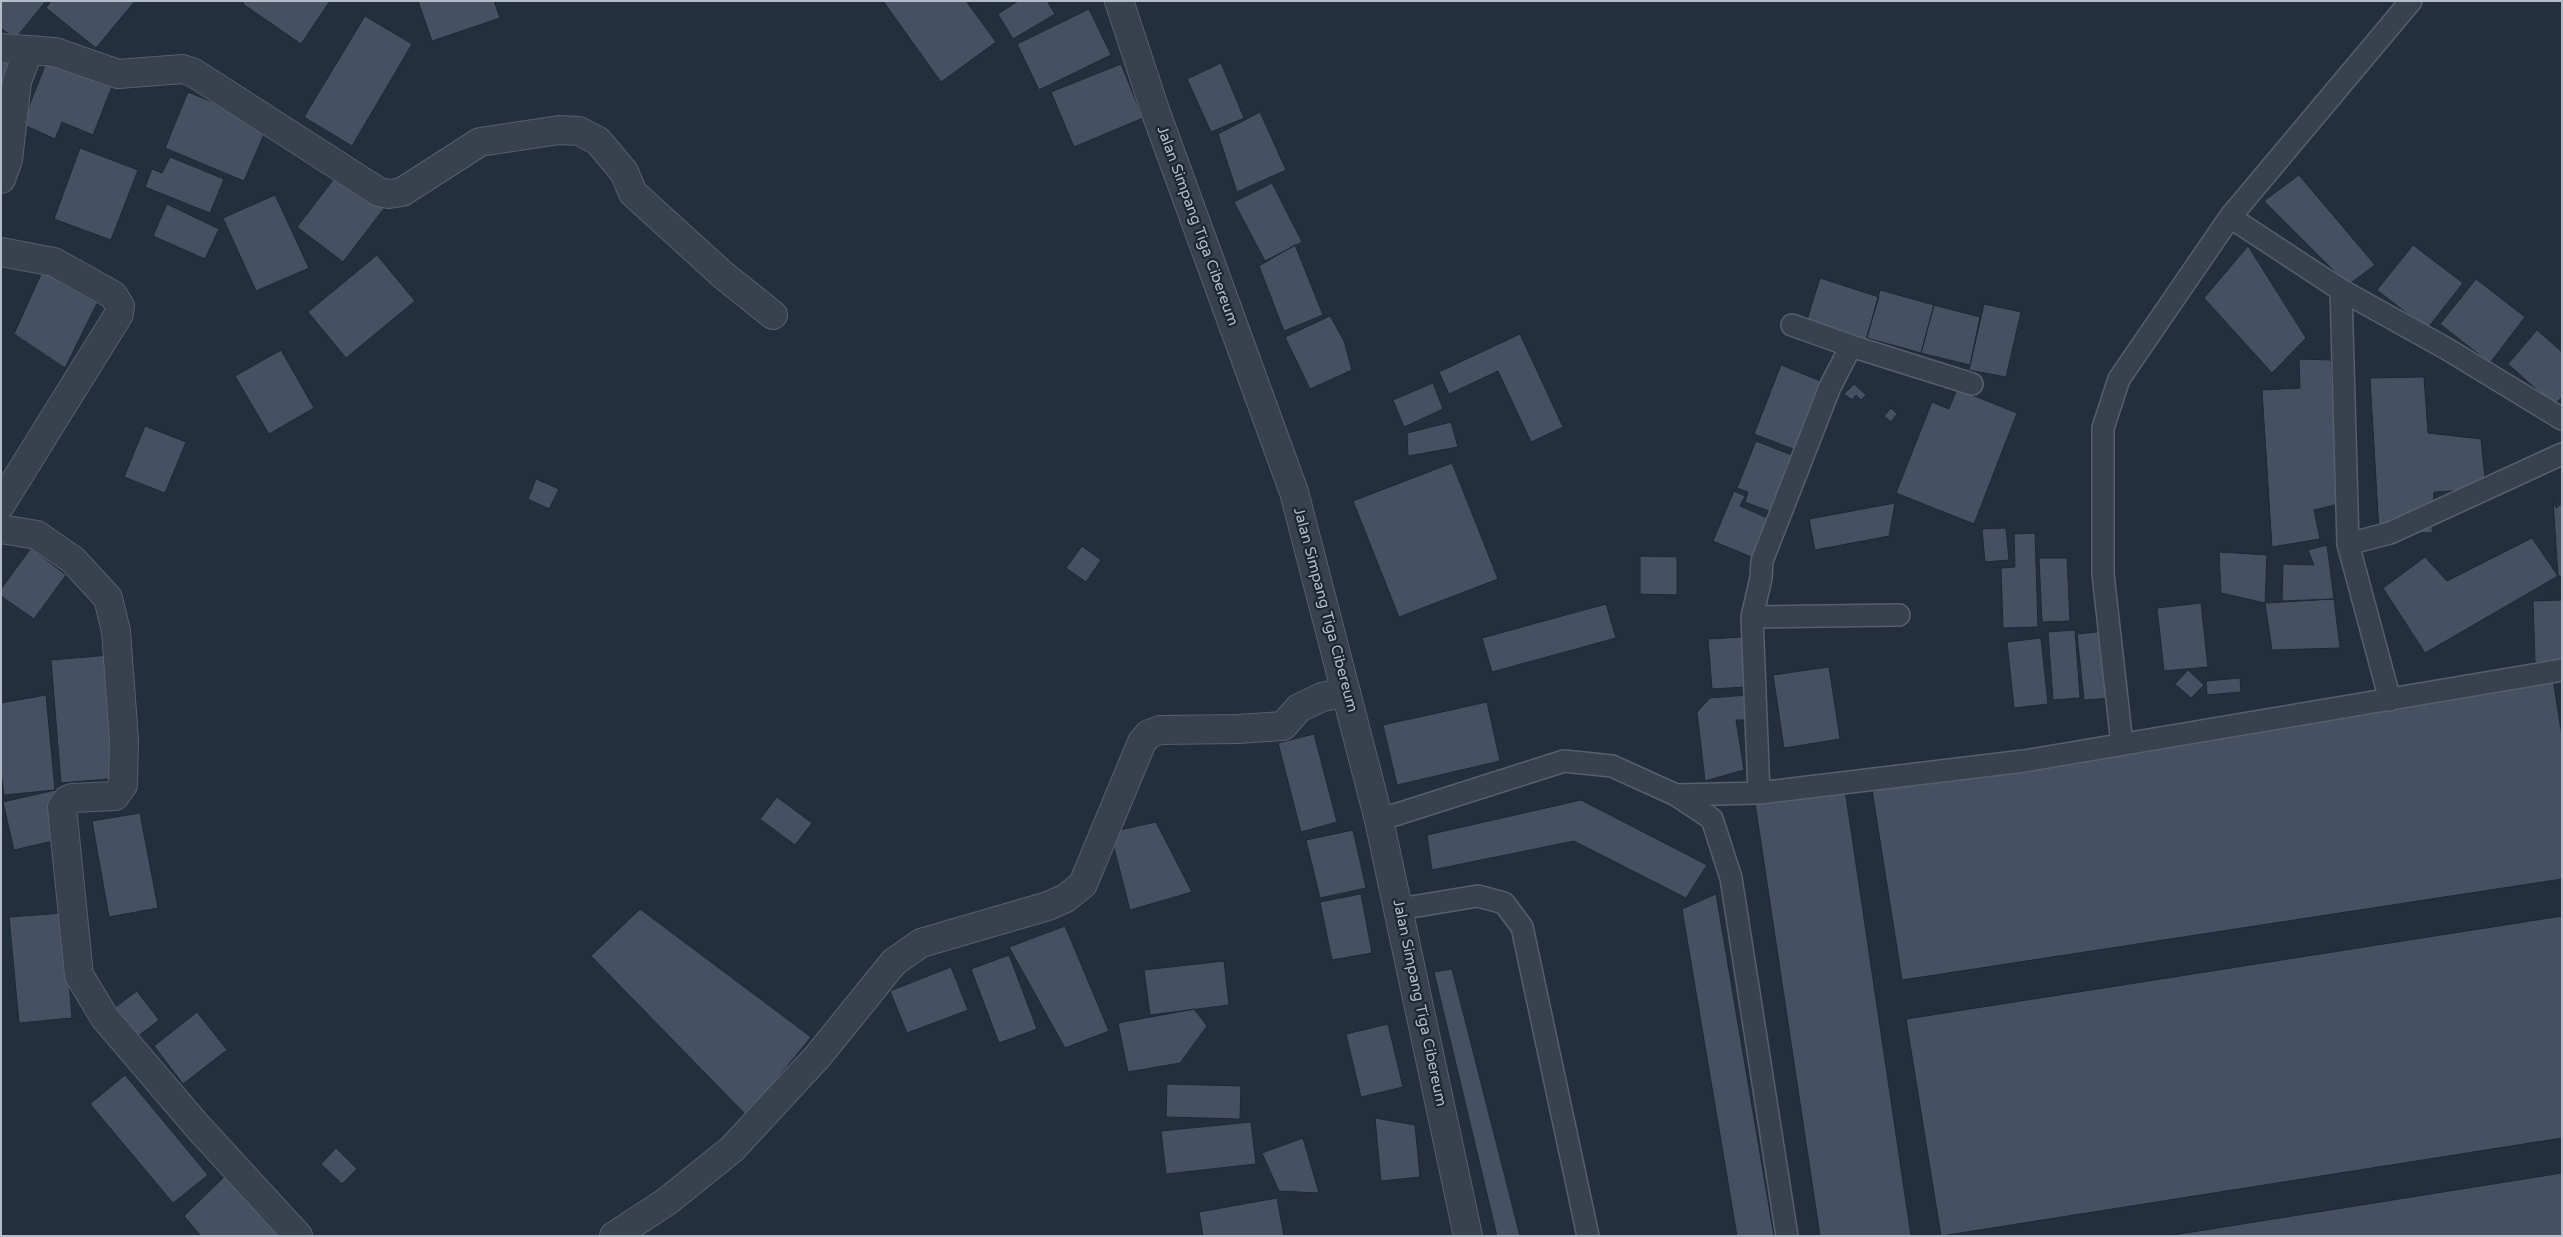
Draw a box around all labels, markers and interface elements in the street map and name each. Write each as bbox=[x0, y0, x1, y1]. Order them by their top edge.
street label: Jalan Simpang Tiga Cibereum bbox=[1152, 124, 1242, 328]
street label: Jalan Simpang Tiga Cibereum bbox=[1289, 506, 1361, 714]
street label: Jalan Simpang Tiga Cibereum bbox=[1388, 898, 1450, 1108]

